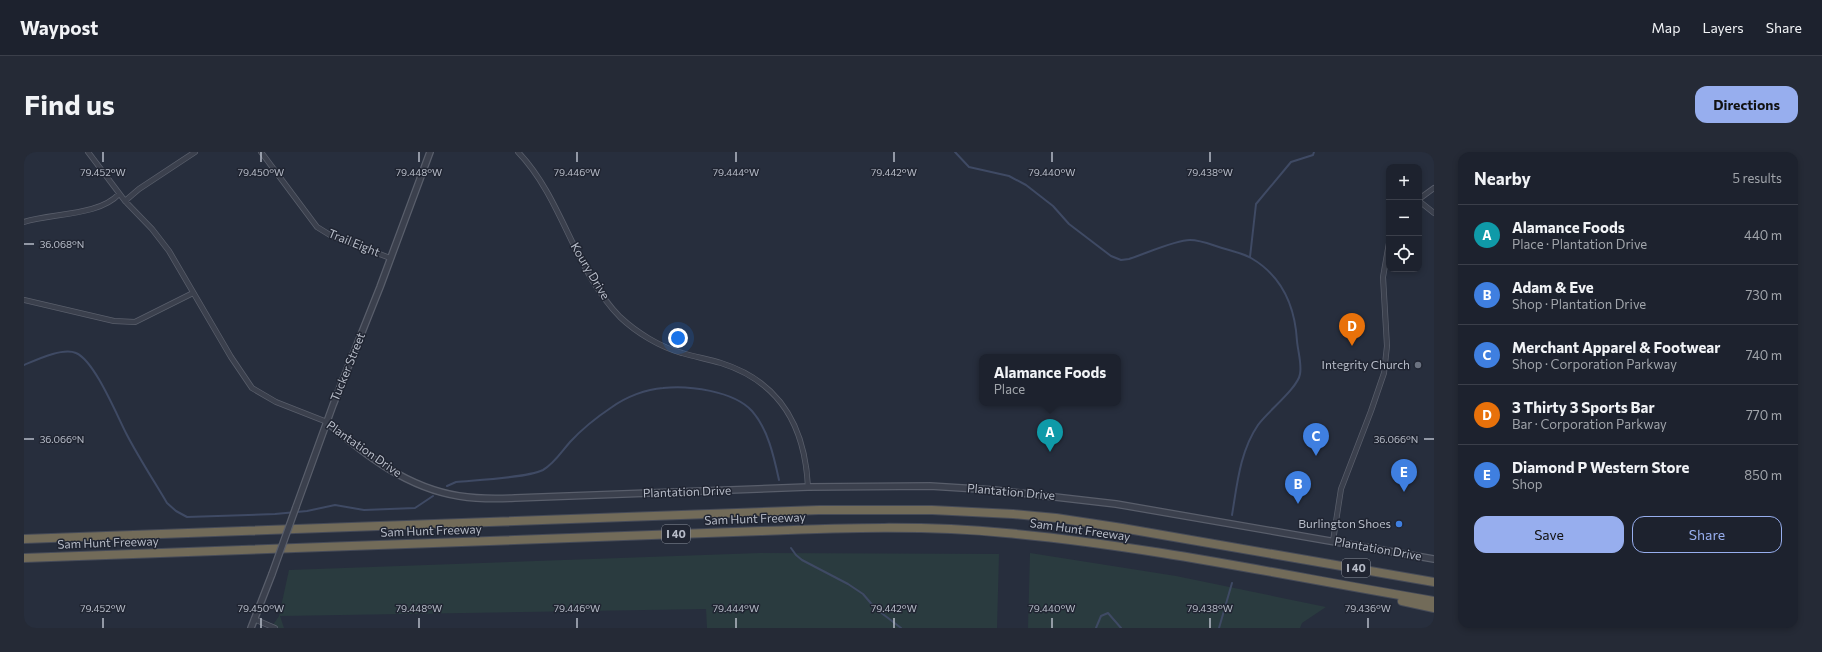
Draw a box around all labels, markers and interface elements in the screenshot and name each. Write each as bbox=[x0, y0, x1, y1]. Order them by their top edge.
text: Waypost bbox=[20, 16, 98, 39]
text: Map bbox=[1652, 19, 1680, 36]
text: Layers bbox=[1702, 19, 1744, 36]
text: Share bbox=[1766, 19, 1802, 36]
button: Directions bbox=[1695, 86, 1798, 123]
text: Find us bbox=[24, 87, 115, 121]
map controls bbox=[1386, 164, 1422, 272]
button: + bbox=[1386, 164, 1422, 200]
text: 79.452°W bbox=[80, 166, 126, 178]
text: 79.450°W bbox=[238, 166, 284, 178]
text: 79.448°W bbox=[396, 166, 442, 178]
text: 79.446°W bbox=[554, 166, 600, 178]
text: 79.444°W bbox=[713, 166, 759, 178]
text: 79.442°W bbox=[871, 166, 917, 178]
text: 79.440°W bbox=[1029, 166, 1075, 178]
text: 79.438°W bbox=[1187, 166, 1233, 178]
text: Nearby bbox=[1474, 168, 1531, 189]
text: 5 results bbox=[1732, 170, 1782, 186]
button: − bbox=[1386, 200, 1422, 236]
text: Alamance Foods bbox=[1512, 218, 1625, 236]
street label: Trail Eight bbox=[326, 225, 382, 259]
text: A bbox=[1482, 227, 1492, 243]
text: 440 m bbox=[1744, 227, 1782, 243]
button: locate bbox=[1386, 236, 1422, 272]
text: Place · Plantation Drive bbox=[1512, 236, 1647, 252]
text: 36.068°N bbox=[40, 238, 84, 250]
street label: Koury Drive bbox=[568, 240, 613, 301]
text: Adam & Eve bbox=[1512, 278, 1594, 296]
text: B bbox=[1483, 287, 1491, 303]
text: 730 m bbox=[1745, 287, 1782, 303]
text: Shop · Plantation Drive bbox=[1512, 296, 1646, 312]
pin: D bbox=[1339, 313, 1365, 346]
your location bbox=[668, 328, 688, 348]
street label: Tucker Street bbox=[327, 330, 367, 403]
text: Merchant Apparel & Footwear bbox=[1512, 338, 1720, 356]
text: C bbox=[1483, 347, 1491, 363]
text: 740 m bbox=[1746, 347, 1782, 363]
popup bbox=[979, 354, 1121, 406]
text: Shop · Corporation Parkway bbox=[1512, 356, 1677, 372]
place label: Integrity Church bbox=[1322, 357, 1410, 371]
marker: Integrity Church bbox=[1413, 360, 1423, 370]
text: Alamance Foods bbox=[994, 363, 1106, 381]
text: Place bbox=[994, 381, 1025, 397]
text: 3 Thirty 3 Sports Bar bbox=[1512, 398, 1655, 416]
text: D bbox=[1482, 407, 1492, 423]
text: 770 m bbox=[1746, 407, 1782, 423]
text: Bar · Corporation Parkway bbox=[1512, 416, 1667, 432]
street label: Plantation Drive bbox=[324, 417, 405, 479]
pin: A bbox=[1037, 419, 1063, 452]
pin: C bbox=[1303, 423, 1329, 456]
text: 36.066°N bbox=[40, 433, 84, 445]
text: 36.066°N bbox=[1374, 433, 1418, 445]
text: Diamond P Western Store bbox=[1512, 458, 1689, 476]
pin: E bbox=[1391, 459, 1417, 492]
text: E bbox=[1483, 467, 1491, 483]
text: 850 m bbox=[1744, 467, 1782, 483]
pin: B bbox=[1285, 471, 1311, 504]
text: Shop bbox=[1512, 476, 1543, 492]
street label: Plantation Drive bbox=[967, 480, 1056, 502]
street label: Plantation Drive bbox=[643, 482, 731, 500]
street label: Sam Hunt Freeway bbox=[704, 509, 806, 527]
street label: Sam Hunt Freeway bbox=[1029, 515, 1131, 543]
place label: Burlington Shoes bbox=[1298, 516, 1391, 530]
button: Save bbox=[1474, 516, 1624, 553]
button: Share bbox=[1632, 516, 1782, 553]
marker: Burlington Shoes bbox=[1394, 519, 1404, 529]
street label: Sam Hunt Freeway bbox=[380, 521, 482, 539]
road number: I 40 bbox=[662, 525, 690, 543]
street label: Sam Hunt Freeway bbox=[57, 533, 159, 551]
street label: Plantation Drive bbox=[1333, 533, 1423, 563]
road number: I 40 bbox=[1342, 559, 1370, 577]
text: 79.452°W bbox=[80, 602, 126, 614]
text: 79.450°W bbox=[238, 602, 284, 614]
text: 79.448°W bbox=[396, 602, 442, 614]
text: 79.446°W bbox=[554, 602, 600, 614]
text: 79.444°W bbox=[713, 602, 759, 614]
text: 79.442°W bbox=[871, 602, 917, 614]
text: 79.440°W bbox=[1029, 602, 1075, 614]
text: 79.438°W bbox=[1187, 602, 1233, 614]
text: 79.436°W bbox=[1345, 602, 1391, 614]

